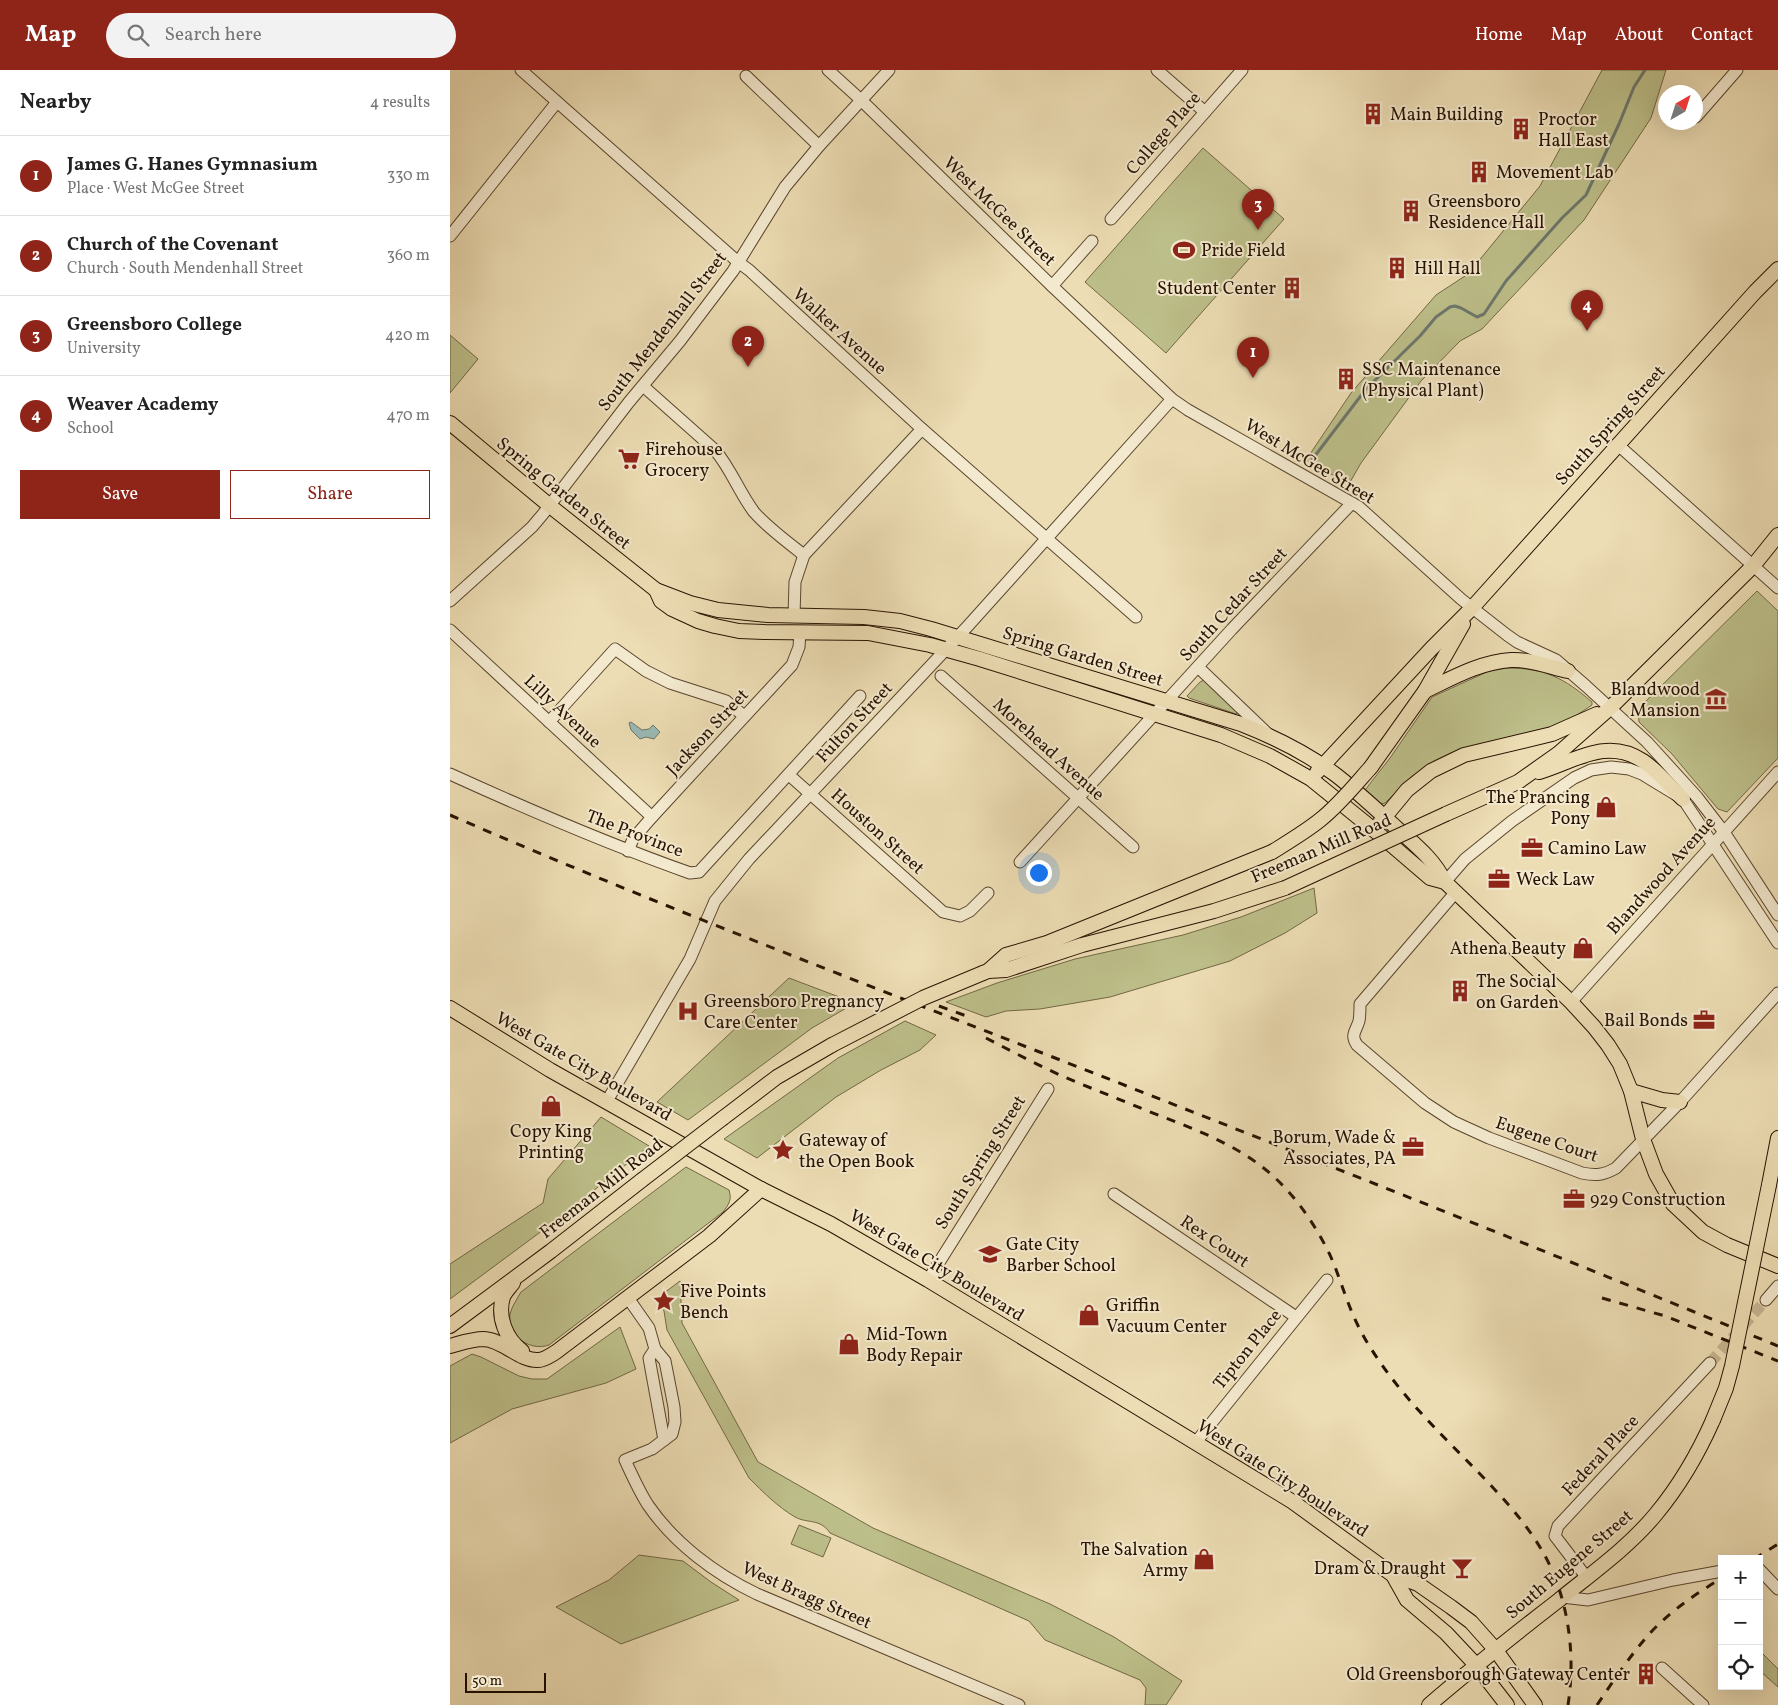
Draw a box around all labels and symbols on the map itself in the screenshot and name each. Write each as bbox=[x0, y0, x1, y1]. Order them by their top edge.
north arrow bbox=[1658, 85, 1703, 130]
street label: College Place bbox=[1121, 87, 1207, 181]
building icon: Main Building bbox=[1360, 101, 1386, 127]
place label: Main Building bbox=[1390, 103, 1503, 128]
place label: Proctor Hall East bbox=[1538, 108, 1609, 154]
building icon: Proctor Hall East bbox=[1508, 116, 1534, 142]
street label: West McGee Street bbox=[937, 152, 1061, 273]
building icon: Movement Lab bbox=[1466, 159, 1492, 185]
place label: Movement Lab bbox=[1496, 161, 1614, 186]
pin: 3 bbox=[1242, 189, 1274, 230]
place label: Greensboro Residence Hall bbox=[1428, 190, 1545, 236]
building icon: Greensboro Residence Hall bbox=[1398, 198, 1424, 224]
sports icon: Pride Field bbox=[1171, 237, 1197, 263]
place label: Pride Field bbox=[1201, 239, 1286, 264]
street label: South Mendenhall Street bbox=[593, 247, 734, 417]
building icon: Hill Hall bbox=[1384, 255, 1410, 281]
place label: Hill Hall bbox=[1414, 257, 1481, 282]
building icon: Student Center bbox=[1279, 275, 1305, 301]
place label: Student Center bbox=[1157, 277, 1276, 302]
street label: Walker Avenue bbox=[786, 283, 892, 381]
pin: 4 bbox=[1571, 290, 1603, 331]
pin: 2 bbox=[732, 326, 764, 367]
pin: 1 bbox=[1237, 337, 1269, 378]
place label: SSC Maintenance (Physical Plant) bbox=[1362, 358, 1501, 404]
street label: South Spring Street bbox=[1550, 360, 1672, 492]
building icon: SSC Maintenance (Physical Plant) bbox=[1333, 366, 1359, 392]
street label: West McGee Street bbox=[1239, 413, 1379, 511]
street label: Spring Garden Street bbox=[490, 432, 636, 556]
place label: Firehouse Grocery bbox=[645, 438, 723, 484]
supermarket icon: Firehouse Grocery bbox=[616, 446, 642, 472]
street label: South Cedar Street bbox=[1174, 542, 1294, 668]
street label: Spring Garden Street bbox=[999, 621, 1166, 694]
street label: Lilly Avenue bbox=[518, 670, 606, 755]
street label: Fulton Street bbox=[811, 677, 899, 769]
place label: Blandwood Mansion bbox=[1610, 678, 1700, 724]
street label: Jackson Street bbox=[661, 684, 755, 782]
museum icon: Blandwood Mansion bbox=[1703, 686, 1729, 712]
street label: Morehead Avenue bbox=[987, 693, 1109, 807]
street label: Houston Street bbox=[825, 783, 929, 881]
place label: The Prancing Pony bbox=[1486, 786, 1590, 832]
shop icon: The Prancing Pony bbox=[1593, 794, 1619, 820]
street label: The Province bbox=[582, 804, 687, 864]
street label: Freeman Mill Road bbox=[1247, 808, 1396, 890]
street label: Blandwood Avenue bbox=[1602, 811, 1722, 941]
office icon: Camino Law bbox=[1519, 835, 1545, 861]
place label: Camino Law bbox=[1548, 837, 1646, 862]
your location bbox=[1026, 860, 1052, 886]
office icon: Weck Law bbox=[1486, 866, 1512, 892]
place label: Weck Law bbox=[1516, 868, 1595, 893]
shop icon: Athena Beauty bbox=[1570, 935, 1596, 961]
place label: Athena Beauty bbox=[1450, 937, 1566, 962]
place label: The Social on Garden bbox=[1476, 970, 1559, 1016]
building icon: The Social on Garden bbox=[1447, 978, 1473, 1004]
place label: Greensboro Pregnancy Care Center bbox=[704, 990, 885, 1036]
hospital icon: Greensboro Pregnancy Care Center bbox=[675, 998, 701, 1024]
street label: West Gate City Boulevard bbox=[490, 1006, 676, 1128]
office icon: Bail Bonds bbox=[1691, 1007, 1717, 1033]
place label: Bail Bonds bbox=[1604, 1009, 1688, 1034]
street label: South Spring Street bbox=[930, 1091, 1033, 1235]
shop icon: Copy King Printing bbox=[538, 1093, 564, 1119]
street label: Eugene Court bbox=[1492, 1111, 1601, 1170]
place label: Copy King Printing bbox=[510, 1120, 592, 1166]
place label: Borum, Wade & Associates, PA bbox=[1272, 1126, 1396, 1172]
place label: Gateway of the Open Book bbox=[799, 1129, 915, 1175]
street label: Freeman Mill Road bbox=[535, 1133, 669, 1245]
office icon: Borum, Wade & Associates, PA bbox=[1400, 1134, 1426, 1160]
place icon: Gateway of the Open Book bbox=[770, 1137, 796, 1163]
office icon: 929 Construction bbox=[1561, 1186, 1587, 1212]
place label: 929 Construction bbox=[1590, 1188, 1726, 1213]
street label: West Gate City Boulevard bbox=[844, 1204, 1028, 1329]
street label: Rex Court bbox=[1175, 1210, 1254, 1275]
place label: Gate City Barber School bbox=[1006, 1233, 1116, 1279]
school or university icon: Gate City Barber School bbox=[977, 1241, 1003, 1267]
place label: Five Points Bench bbox=[680, 1280, 766, 1326]
place icon: Five Points Bench bbox=[651, 1288, 677, 1314]
place label: Griffin Vacuum Center bbox=[1106, 1294, 1227, 1340]
shop icon: Griffin Vacuum Center bbox=[1076, 1302, 1102, 1328]
street label: Tipton Place bbox=[1208, 1304, 1288, 1395]
place label: Mid-Town Body Repair bbox=[866, 1323, 963, 1369]
shop icon: Mid-Town Body Repair bbox=[836, 1331, 862, 1357]
street label: Federal Place bbox=[1557, 1410, 1645, 1502]
street label: West Gate City Boulevard bbox=[1192, 1414, 1373, 1544]
street label: South Eugene Street bbox=[1501, 1504, 1639, 1626]
place label: The Salvation Army bbox=[1080, 1538, 1188, 1584]
shop icon: The Salvation Army bbox=[1191, 1546, 1217, 1572]
bar icon: Dram & Draught bbox=[1449, 1555, 1475, 1581]
street label: West Bragg Street bbox=[738, 1557, 875, 1636]
place label: Dram & Draught bbox=[1314, 1557, 1446, 1582]
building icon: Old Greensborough Gateway Center bbox=[1633, 1661, 1659, 1687]
place label: Old Greensborough Gateway Center bbox=[1347, 1663, 1630, 1688]
scale bar bbox=[465, 1670, 546, 1693]

